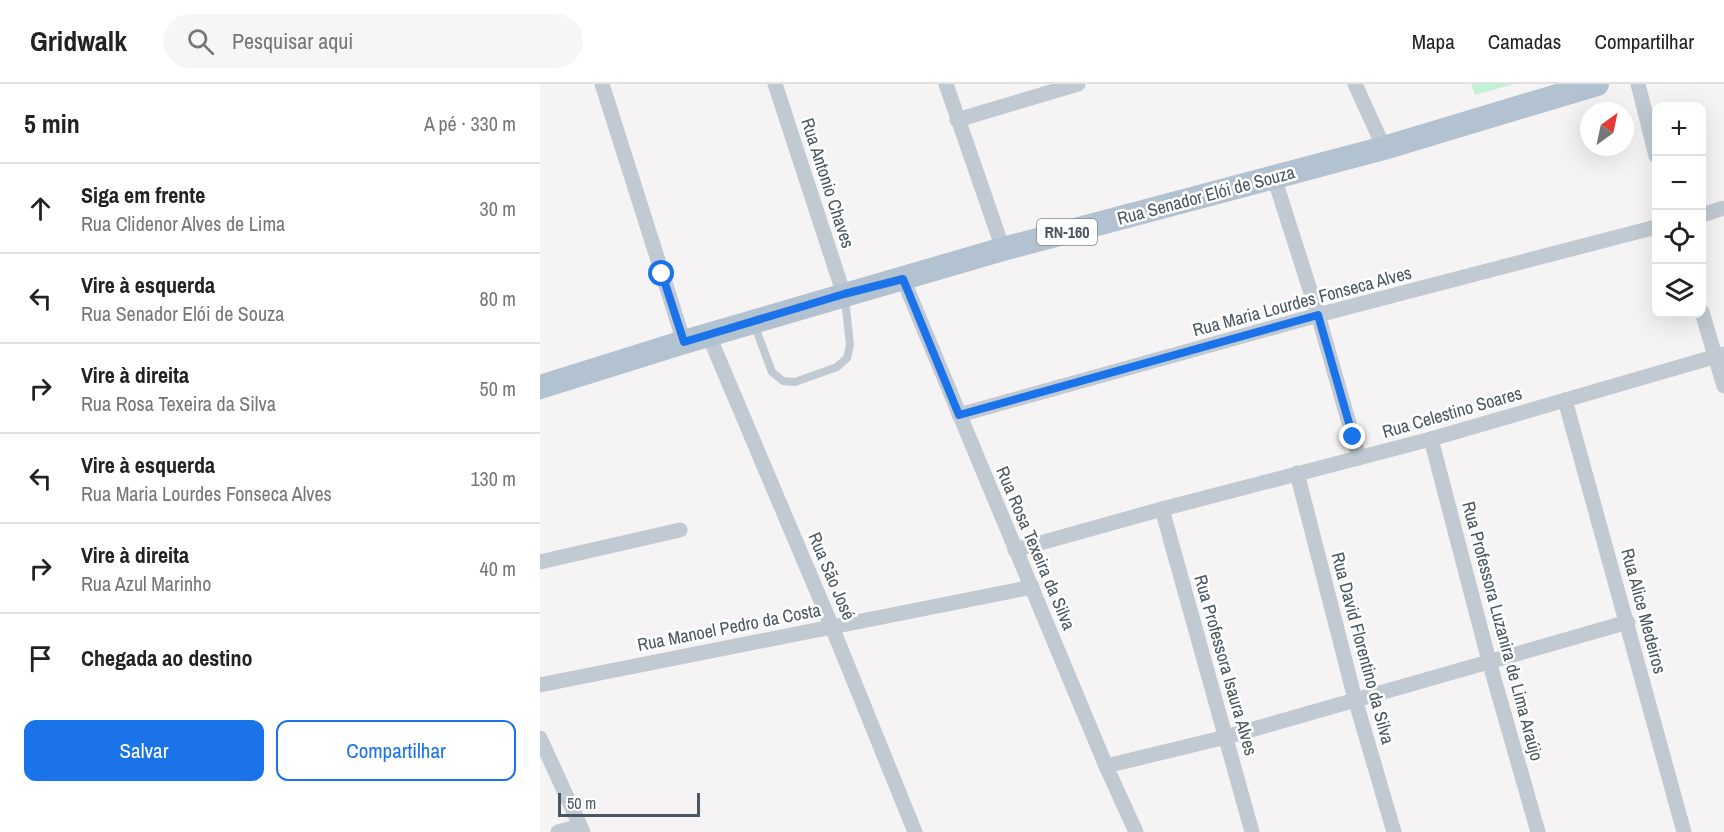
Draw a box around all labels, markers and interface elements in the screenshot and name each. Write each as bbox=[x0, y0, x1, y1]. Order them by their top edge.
search box bbox=[163, 14, 583, 68]
text: Gridwalk bbox=[30, 22, 127, 60]
icon: search bbox=[184, 25, 217, 58]
text: Pesquisar aqui bbox=[232, 26, 353, 56]
text: Mapa bbox=[1412, 27, 1455, 56]
text: Camadas bbox=[1488, 27, 1561, 56]
text: Compartilhar bbox=[1594, 27, 1694, 56]
north arrow bbox=[1580, 102, 1634, 156]
map controls bbox=[1652, 102, 1706, 318]
button: + bbox=[1652, 102, 1706, 156]
text: 5 min bbox=[24, 106, 80, 141]
text: A pé · 330 m bbox=[424, 110, 516, 137]
street label: Rua Antonio Chaves bbox=[795, 115, 861, 251]
button: − bbox=[1652, 156, 1706, 210]
street label: Rua Senador Elói de Souza bbox=[1114, 159, 1298, 231]
text: Siga em frente bbox=[81, 180, 205, 210]
icon: ahead bbox=[24, 192, 57, 225]
text: 30 m bbox=[480, 195, 516, 222]
text: Rua Clidenor Alves de Lima bbox=[81, 210, 285, 237]
button: locate bbox=[1652, 210, 1706, 264]
road number: RN-160 bbox=[1037, 219, 1097, 245]
route start bbox=[648, 260, 674, 286]
street label: Rua Maria Lourdes Fonseca Alves bbox=[1190, 260, 1414, 342]
button: layers bbox=[1652, 264, 1706, 318]
text: Vire à esquerda bbox=[81, 270, 215, 300]
icon: left bbox=[24, 282, 57, 315]
text: 80 m bbox=[480, 285, 516, 312]
text: Rua Senador Elói de Souza bbox=[81, 300, 284, 327]
text: Vire à direita bbox=[81, 360, 189, 390]
icon: right bbox=[24, 372, 57, 405]
text: 50 m bbox=[480, 375, 516, 402]
street label: Rua Celestino Soares bbox=[1379, 380, 1525, 444]
text: Rua Rosa Texeira da Silva bbox=[81, 390, 276, 417]
route end bbox=[1339, 423, 1365, 449]
text: Vire à esquerda bbox=[81, 450, 215, 480]
icon: left bbox=[24, 462, 57, 495]
street label: Rua Rosa Texeira da Silva bbox=[990, 462, 1082, 634]
text: 130 m bbox=[470, 465, 516, 492]
text: Rua Maria Lourdes Fonseca Alves bbox=[81, 480, 332, 507]
street label: Rua Professora Luzanira de Lima Araújo bbox=[1456, 499, 1550, 763]
street label: Rua São José bbox=[802, 528, 862, 624]
text: Vire à direita bbox=[81, 540, 189, 570]
street label: Rua Alice Medeiros bbox=[1615, 546, 1673, 676]
street label: Rua David Florentino da Silva bbox=[1325, 549, 1401, 747]
icon: right bbox=[24, 552, 57, 585]
text: 40 m bbox=[480, 555, 516, 582]
text: Rua Azul Marinho bbox=[81, 570, 211, 597]
street label: Rua Professora Isaura Alves bbox=[1188, 572, 1264, 758]
street label: Rua Manoel Pedro da Costa bbox=[635, 597, 823, 657]
icon: arrive bbox=[24, 642, 57, 675]
text: Chegada ao destino bbox=[81, 643, 252, 673]
button: Salvar bbox=[24, 720, 264, 781]
button: Compartilhar bbox=[276, 720, 516, 781]
scale bar bbox=[558, 790, 700, 818]
text: 50 m bbox=[567, 792, 596, 814]

